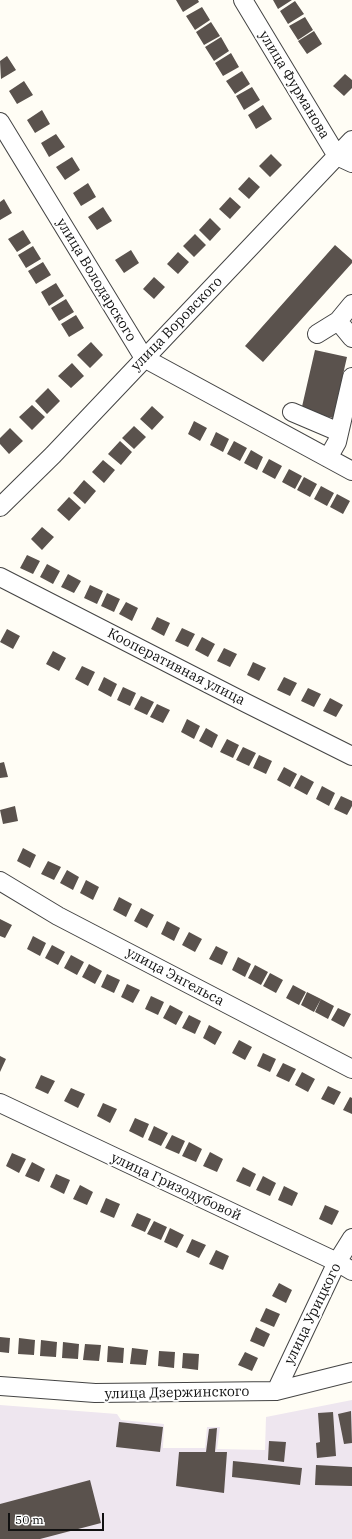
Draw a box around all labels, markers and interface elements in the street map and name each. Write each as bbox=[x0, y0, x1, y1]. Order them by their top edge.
street label: улица Фурманова bbox=[255, 28, 333, 142]
street label: улица Володарского bbox=[53, 215, 139, 345]
street label: улица Воровского bbox=[128, 273, 226, 375]
street label: Кооперативная улица bbox=[104, 625, 248, 709]
street label: улица Энгельса bbox=[123, 944, 227, 1010]
street label: улица Гризодубовой bbox=[108, 1149, 244, 1225]
street label: улица Урицкого bbox=[281, 1261, 345, 1367]
street label: улица Дзержинского bbox=[104, 1383, 250, 1403]
scale bar bbox=[10, 1505, 106, 1531]
text: 50 m bbox=[15, 1512, 44, 1527]

